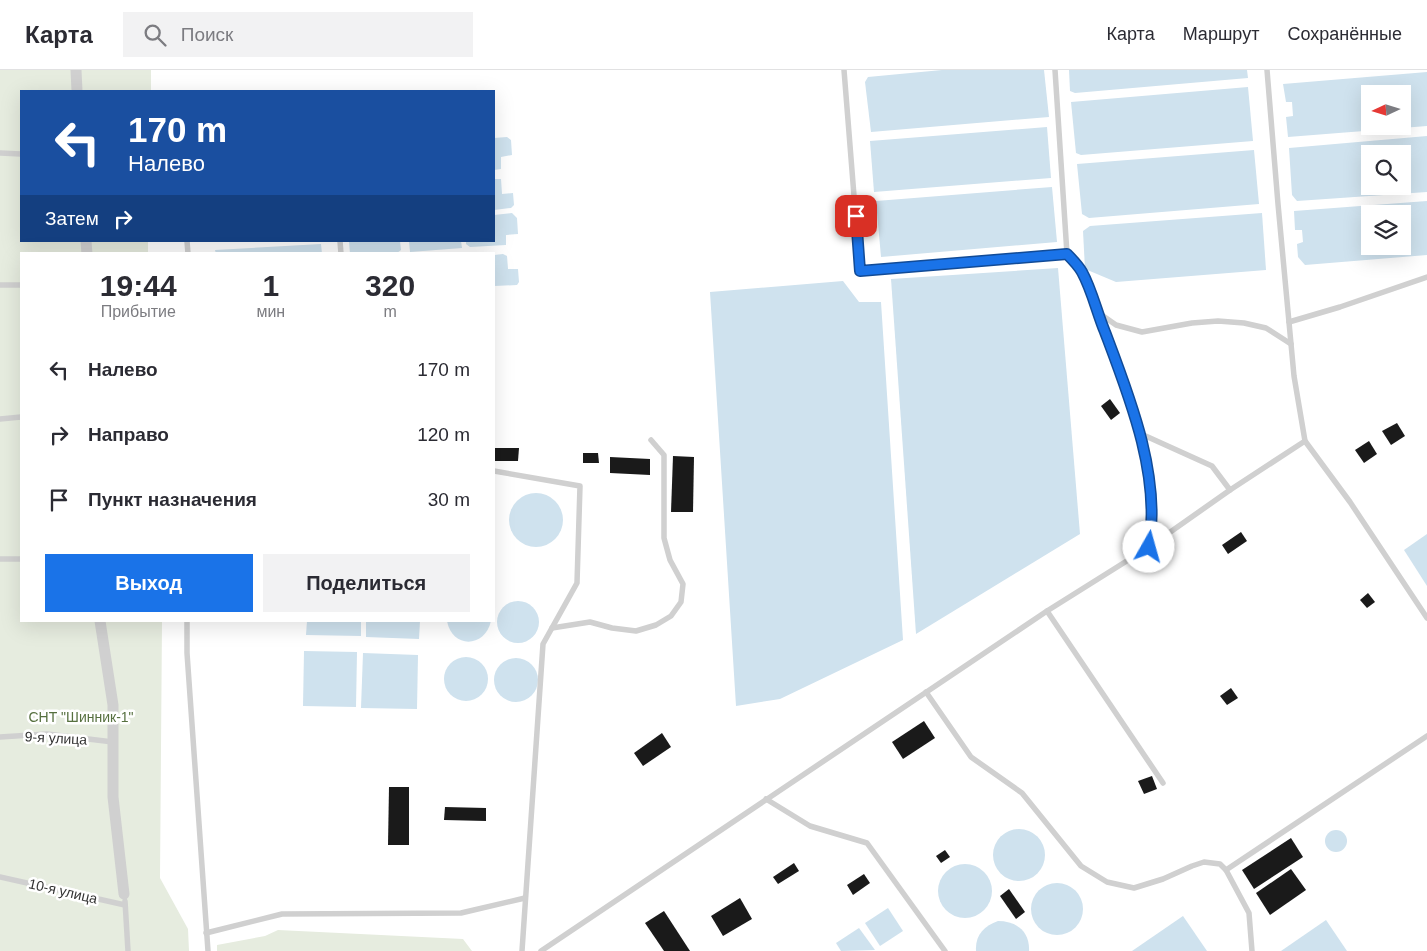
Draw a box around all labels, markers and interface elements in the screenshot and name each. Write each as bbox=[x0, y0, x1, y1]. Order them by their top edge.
search box bbox=[123, 12, 473, 57]
text: Карта bbox=[25, 21, 93, 48]
icon: search bbox=[141, 21, 169, 49]
text: Поиск bbox=[181, 24, 233, 45]
text: Карта bbox=[1107, 24, 1155, 44]
text: Маршрут bbox=[1183, 24, 1259, 44]
text: Сохранённые bbox=[1287, 24, 1402, 44]
north arrow bbox=[1361, 85, 1411, 135]
map controls bbox=[1361, 85, 1411, 255]
icon: left bbox=[45, 110, 110, 175]
text: 170 m bbox=[128, 110, 227, 149]
button: search bbox=[1361, 145, 1411, 195]
text: Налево bbox=[128, 151, 205, 176]
pin bbox=[835, 195, 877, 237]
icon: arrive bbox=[842, 202, 870, 230]
icon: right bbox=[109, 205, 137, 233]
button: layers bbox=[1361, 205, 1411, 255]
text: Затем bbox=[45, 208, 99, 229]
text: 19:44 bbox=[100, 269, 177, 302]
text: 1 bbox=[262, 269, 279, 302]
text: 320 bbox=[365, 269, 415, 302]
text: Прибытие bbox=[101, 303, 176, 320]
text: мин bbox=[256, 303, 285, 320]
text: m bbox=[383, 303, 397, 320]
icon: left bbox=[45, 356, 73, 384]
text: Налево bbox=[88, 359, 158, 380]
text: 170 m bbox=[417, 359, 470, 380]
icon: right bbox=[45, 421, 73, 449]
text: Направо bbox=[88, 424, 169, 445]
text: 120 m bbox=[417, 424, 470, 445]
icon: arrive bbox=[45, 486, 73, 514]
text: Пункт назначения bbox=[88, 489, 257, 510]
text: 30 m bbox=[428, 489, 470, 510]
position arrow bbox=[1122, 520, 1174, 572]
button: Выход bbox=[45, 554, 253, 612]
button: Поделиться bbox=[263, 554, 470, 612]
park label: СНТ "Шинник-1" bbox=[28, 709, 134, 725]
street label: 9-я улица bbox=[24, 728, 88, 748]
street label: 10-я улица bbox=[27, 875, 99, 907]

